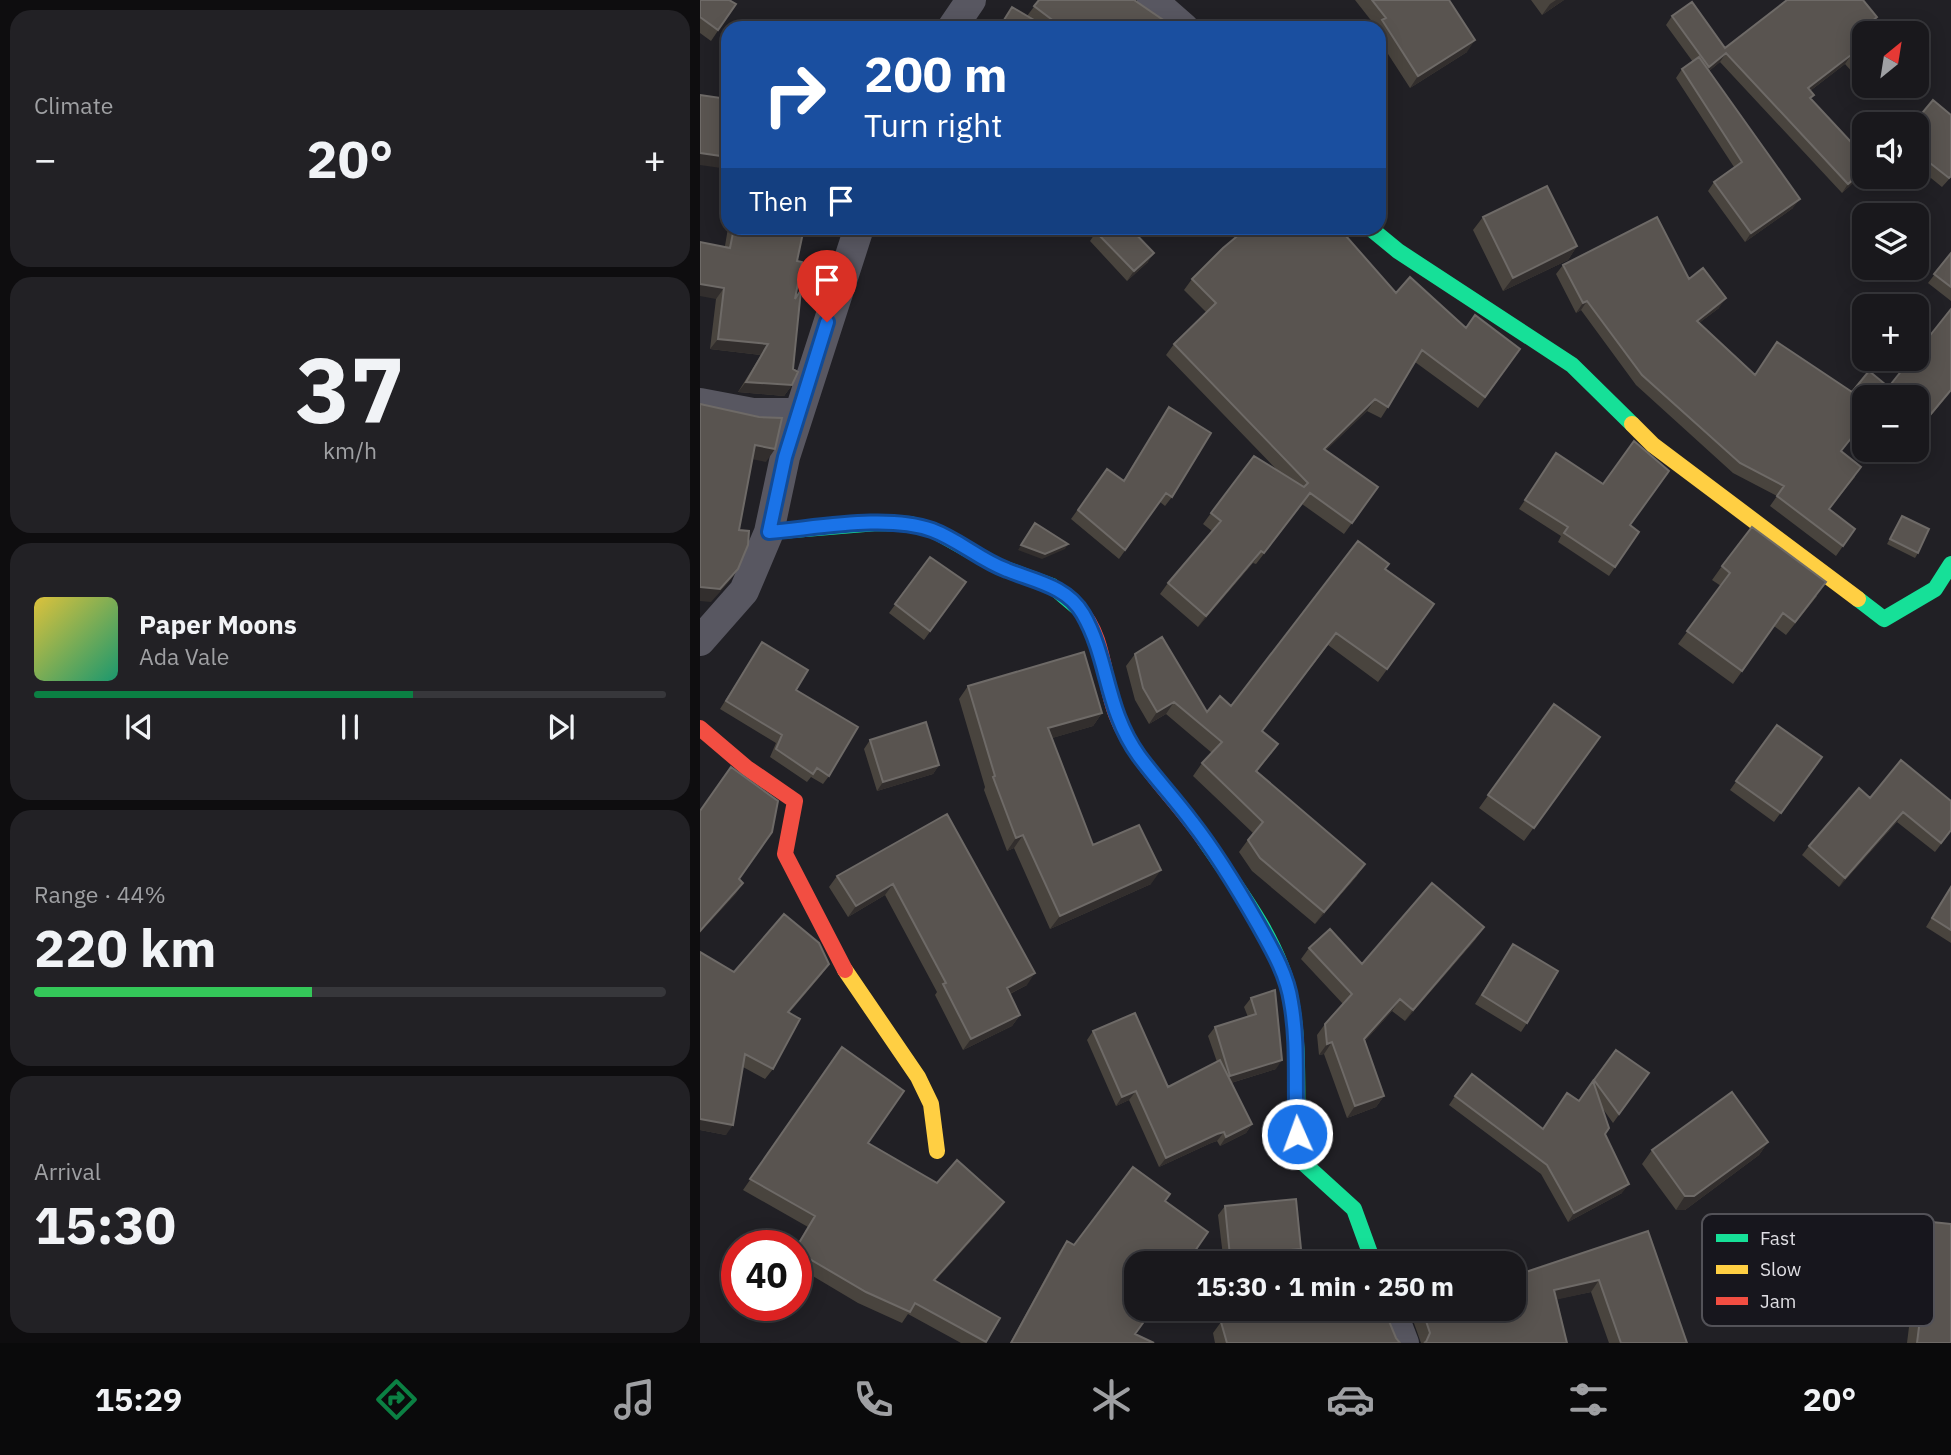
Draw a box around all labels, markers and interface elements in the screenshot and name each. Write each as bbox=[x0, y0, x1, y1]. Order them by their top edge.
north arrow bbox=[1852, 21, 1928, 98]
map controls bbox=[1852, 21, 1929, 462]
text: 200 m bbox=[864, 42, 1008, 105]
icon: right bbox=[749, 49, 840, 140]
text: Climate bbox=[34, 90, 113, 120]
text: Turn right bbox=[864, 104, 1002, 146]
button: sound bbox=[1852, 112, 1929, 189]
text: 20° bbox=[307, 125, 393, 192]
text: − bbox=[34, 134, 57, 183]
text: + bbox=[643, 134, 666, 183]
icon: arrive bbox=[822, 182, 860, 220]
text: Then bbox=[749, 184, 808, 218]
button: layers bbox=[1852, 203, 1929, 280]
pin bbox=[797, 250, 857, 322]
icon: arrive bbox=[808, 261, 846, 299]
button: + bbox=[1852, 294, 1929, 371]
text: 37 bbox=[295, 330, 405, 448]
button: − bbox=[1852, 385, 1929, 462]
text: km/h bbox=[323, 435, 377, 465]
text: Paper Moons bbox=[139, 607, 297, 641]
text: Ada Vale bbox=[139, 641, 229, 671]
icon: previous bbox=[120, 708, 158, 746]
icon: pause bbox=[331, 708, 369, 746]
icon: next bbox=[542, 708, 580, 746]
text: Range · 44% bbox=[34, 879, 166, 909]
text: 220 km bbox=[34, 914, 216, 981]
position arrow bbox=[1260, 1097, 1334, 1171]
text: Arrival bbox=[34, 1156, 101, 1186]
text: 15:30 bbox=[34, 1191, 176, 1258]
legend bbox=[1702, 1214, 1934, 1326]
text: Fast bbox=[1760, 1226, 1796, 1250]
speed limit sign: 40 bbox=[721, 1230, 812, 1321]
text: Slow bbox=[1760, 1257, 1801, 1281]
text: 15:30 · 1 min · 250 m bbox=[1196, 1269, 1454, 1303]
text: Jam bbox=[1760, 1289, 1796, 1313]
icon: directions bbox=[372, 1375, 421, 1424]
icon: music bbox=[610, 1375, 659, 1424]
icon: phone bbox=[849, 1375, 898, 1424]
icon: climate bbox=[1087, 1375, 1136, 1424]
icon: car bbox=[1326, 1375, 1375, 1424]
icon: filters bbox=[1564, 1375, 1613, 1424]
text: 15:29 bbox=[95, 1378, 182, 1420]
text: 20° bbox=[1803, 1378, 1856, 1420]

